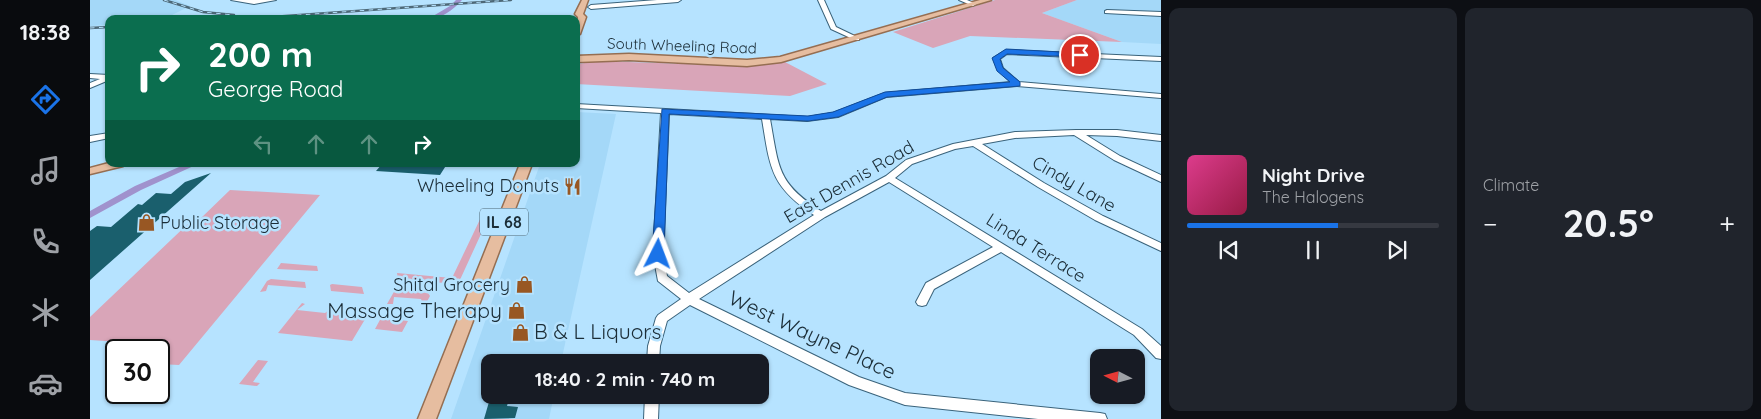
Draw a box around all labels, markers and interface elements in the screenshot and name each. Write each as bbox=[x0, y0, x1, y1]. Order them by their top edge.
text: 18:38 bbox=[20, 18, 70, 46]
text: 200 m bbox=[208, 32, 313, 76]
street label: South Wheeling Road bbox=[607, 33, 757, 58]
pin bbox=[1059, 34, 1101, 76]
icon: right bbox=[125, 35, 190, 100]
icon: arrive bbox=[1066, 41, 1094, 69]
text: George Road bbox=[208, 75, 343, 103]
icon: directions bbox=[28, 82, 63, 117]
icon: left bbox=[249, 130, 277, 158]
icon: ahead bbox=[302, 130, 330, 158]
icon: ahead bbox=[355, 130, 383, 158]
icon: right bbox=[408, 130, 436, 158]
street label: East Dennis Road bbox=[780, 135, 918, 228]
street label: Cindy Lane bbox=[1028, 150, 1120, 217]
icon: music bbox=[28, 153, 63, 188]
text: Night Drive bbox=[1262, 163, 1365, 187]
place label: Wheeling Donuts bbox=[417, 174, 559, 197]
text: Climate bbox=[1483, 175, 1539, 195]
restaurant icon: Wheeling Donuts bbox=[563, 176, 583, 196]
text: The Halogens bbox=[1262, 187, 1364, 207]
text: 20.5° bbox=[1563, 199, 1654, 247]
text: − bbox=[1483, 206, 1498, 241]
text: + bbox=[1719, 206, 1735, 241]
road number: IL 68 bbox=[480, 208, 528, 236]
street label: Linda Terrace bbox=[982, 208, 1090, 287]
place label: Public Storage bbox=[160, 211, 280, 234]
shop icon: Public Storage bbox=[136, 213, 156, 233]
icon: phone bbox=[28, 224, 63, 259]
position arrow bbox=[631, 227, 683, 279]
icon: previous bbox=[1215, 236, 1243, 264]
icon: pause bbox=[1299, 236, 1327, 264]
icon: next bbox=[1383, 236, 1411, 264]
place label: Shital Grocery bbox=[393, 273, 510, 296]
shop icon: Shital Grocery bbox=[514, 275, 534, 295]
street label: West Wayne Place bbox=[725, 284, 900, 384]
icon: climate bbox=[28, 295, 63, 330]
place label: Massage Therapy bbox=[327, 297, 502, 323]
shop icon: Massage Therapy bbox=[506, 301, 526, 321]
place label: B & L Liquors bbox=[534, 318, 661, 344]
shop icon: B & L Liquors bbox=[510, 322, 530, 342]
speed limit sign: 30 bbox=[105, 339, 170, 404]
north arrow bbox=[1090, 349, 1145, 404]
map controls bbox=[1090, 349, 1145, 404]
icon: car bbox=[28, 366, 63, 401]
text: 18:40 · 2 min · 740 m bbox=[535, 367, 715, 391]

